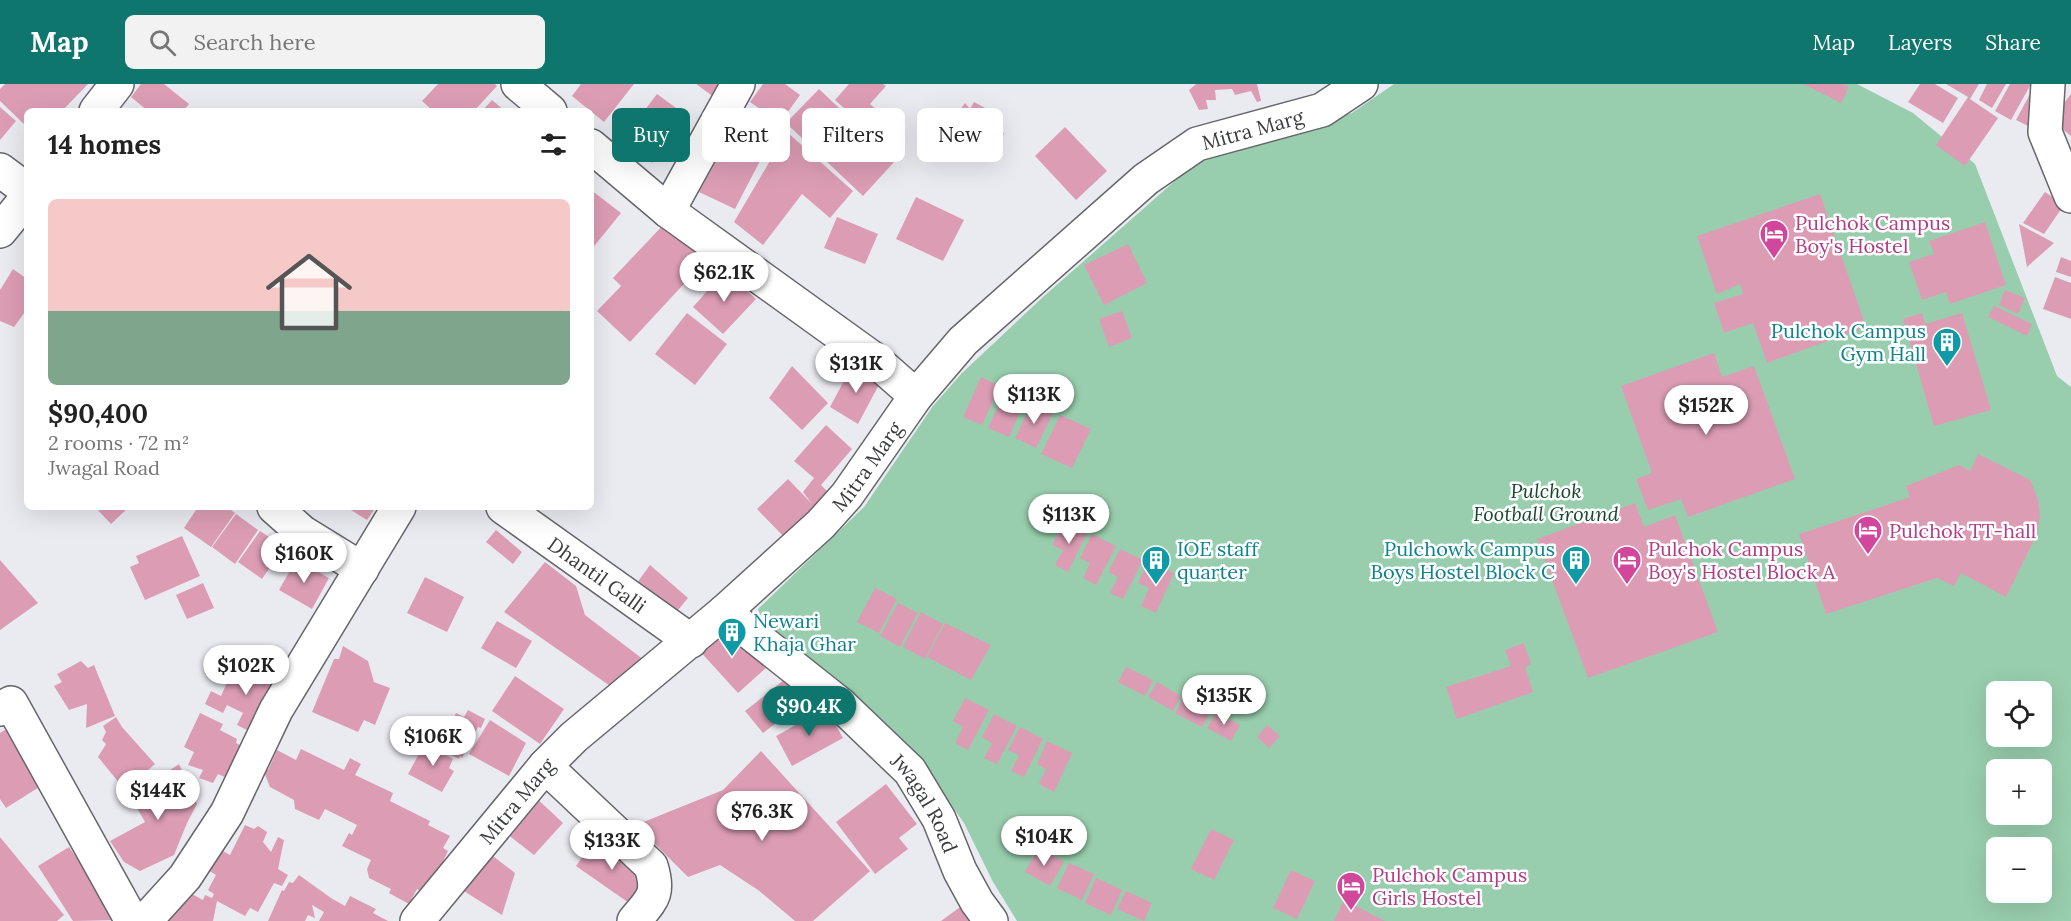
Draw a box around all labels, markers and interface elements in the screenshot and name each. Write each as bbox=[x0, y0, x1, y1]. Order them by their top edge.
search box bbox=[125, 15, 545, 69]
text: Map bbox=[30, 24, 89, 60]
icon: search bbox=[146, 26, 179, 59]
text: Search here bbox=[194, 28, 316, 56]
text: Map bbox=[1812, 29, 1855, 56]
text: Layers bbox=[1888, 29, 1952, 56]
text: Share bbox=[1985, 29, 2041, 56]
street label: Mitra Marg bbox=[1199, 103, 1307, 155]
chip: Buy bbox=[612, 108, 690, 162]
chip: Rent bbox=[702, 108, 790, 162]
chip: Filters bbox=[802, 108, 905, 162]
chip: New bbox=[917, 108, 1003, 162]
text: 14 homes bbox=[48, 128, 161, 161]
icon: filters bbox=[537, 128, 570, 161]
place label: Pulchok Campus Boy's Hostel bbox=[1795, 210, 1950, 258]
hotel icon: Pulchok Campus Boy's Hostel bbox=[1758, 218, 1790, 260]
icon: home bbox=[255, 238, 363, 346]
pin: $62.1K bbox=[675, 252, 773, 303]
text: $62.1K bbox=[694, 259, 754, 284]
place label: Pulchok Campus Gym Hall bbox=[1771, 318, 1926, 366]
building icon: Pulchok Campus Gym Hall bbox=[1931, 326, 1963, 368]
pin: $131K bbox=[814, 343, 898, 394]
text: $131K bbox=[829, 350, 883, 375]
pin: $113K bbox=[992, 374, 1076, 425]
text: $113K bbox=[1007, 381, 1061, 406]
pin: $152K bbox=[1664, 385, 1748, 436]
text: $152K bbox=[1678, 392, 1734, 417]
text: $90,400 bbox=[48, 397, 148, 430]
street label: Mitra Marg bbox=[826, 416, 908, 516]
text: 2 rooms · 72 m² bbox=[48, 430, 189, 455]
text: Jwagal Road bbox=[48, 455, 160, 480]
park label: Pulchok Football Ground bbox=[1473, 478, 1620, 526]
pin: $113K bbox=[1027, 494, 1111, 545]
text: $113K bbox=[1042, 501, 1096, 526]
hotel icon: Pulchok TT-hall bbox=[1852, 514, 1884, 556]
place label: Pulchok TT-hall bbox=[1889, 518, 2036, 543]
street label: Dhantil Galli bbox=[543, 531, 652, 618]
pin: $160K bbox=[262, 533, 346, 584]
place label: IOE staff quarter bbox=[1177, 536, 1259, 584]
place label: Pulchowk Campus Boys Hostel Block C bbox=[1371, 536, 1555, 584]
place label: Pulchok Campus Boy's Hostel Block A bbox=[1648, 536, 1836, 584]
text: $160K bbox=[275, 540, 333, 565]
building icon: IOE staff quarter bbox=[1140, 544, 1172, 586]
building icon: Pulchowk Campus Boys Hostel Block C bbox=[1560, 544, 1592, 586]
hotel icon: Pulchok Campus Boy's Hostel Block A bbox=[1611, 544, 1643, 586]
place label: Newari Khaja Ghar bbox=[753, 608, 856, 656]
building icon: Newari Khaja Ghar bbox=[716, 616, 748, 658]
pin: $102K bbox=[204, 645, 288, 696]
text: $102K bbox=[217, 652, 275, 677]
pin: $135K bbox=[1182, 675, 1266, 726]
map controls bbox=[1986, 681, 2052, 903]
button: locate bbox=[1986, 681, 2052, 747]
text: $135K bbox=[1196, 682, 1252, 707]
pin: $90.4K bbox=[760, 686, 858, 737]
text: $90.4K bbox=[776, 693, 842, 718]
pin: $106K bbox=[391, 716, 475, 767]
text: $106K bbox=[404, 723, 462, 748]
street label: Jwagal Road bbox=[885, 747, 964, 856]
street label: Mitra Marg bbox=[473, 751, 560, 849]
button: + bbox=[1986, 759, 2052, 825]
pin: $144K bbox=[116, 770, 200, 821]
text: $144K bbox=[130, 777, 186, 802]
pin: $76.3K bbox=[713, 791, 811, 842]
text: $76.3K bbox=[731, 798, 793, 823]
pin: $104K bbox=[1002, 816, 1086, 867]
pin: $133K bbox=[570, 820, 654, 871]
text: $104K bbox=[1015, 823, 1073, 848]
text: $133K bbox=[584, 827, 640, 852]
button: − bbox=[1986, 837, 2052, 903]
place label: Pulchok Campus Girls Hostel bbox=[1372, 862, 1527, 910]
hotel icon: Pulchok Campus Girls Hostel bbox=[1335, 870, 1367, 912]

